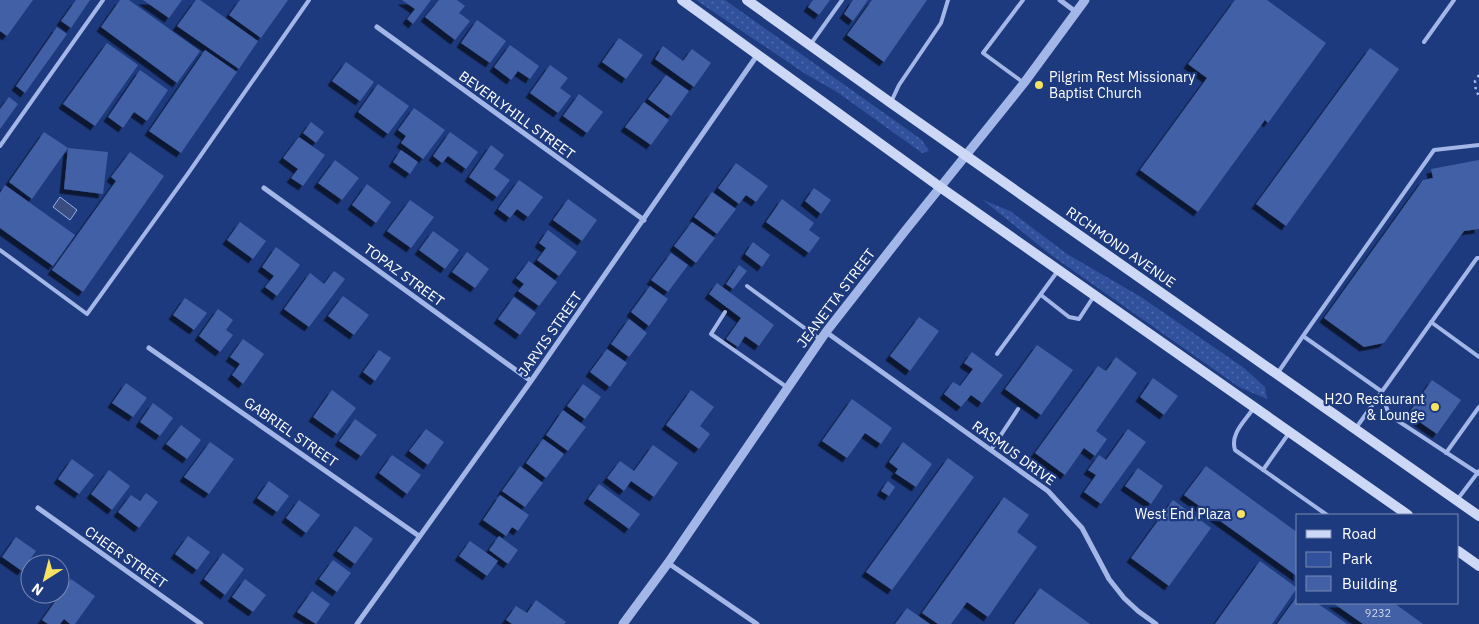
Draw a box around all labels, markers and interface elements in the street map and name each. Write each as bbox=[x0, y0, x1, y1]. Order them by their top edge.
street label: BEVERLYHILL STREET bbox=[455, 67, 579, 163]
place label: Pilgrim Rest Missionary Baptist Church bbox=[1049, 68, 1195, 102]
marker: Pilgrim Rest Missionary Baptist Church bbox=[1033, 79, 1045, 91]
street label: RICHMOND AVENUE bbox=[1063, 202, 1179, 292]
street label: TOPAZ STREET bbox=[360, 240, 448, 310]
street label: JEANETTA STREET bbox=[793, 245, 879, 351]
street label: JARVIS STREET bbox=[514, 288, 586, 380]
place label: H2O Restaurant & Lounge bbox=[1325, 390, 1425, 424]
street label: GABRIEL STREET bbox=[241, 393, 341, 471]
marker: H2O Restaurant & Lounge bbox=[1429, 401, 1441, 413]
street label: RASMUS DRIVE bbox=[969, 417, 1059, 489]
place label: West End Plaza bbox=[1135, 505, 1232, 523]
marker: West End Plaza bbox=[1235, 508, 1247, 520]
legend bbox=[1296, 514, 1459, 604]
street label: CHEER STREET bbox=[81, 522, 171, 592]
text: Road bbox=[1342, 524, 1377, 543]
text: Park bbox=[1342, 549, 1372, 568]
north arrow bbox=[20, 554, 70, 604]
text: Building bbox=[1342, 574, 1397, 593]
text: N bbox=[28, 579, 47, 600]
house number: 9232 bbox=[1365, 606, 1391, 620]

